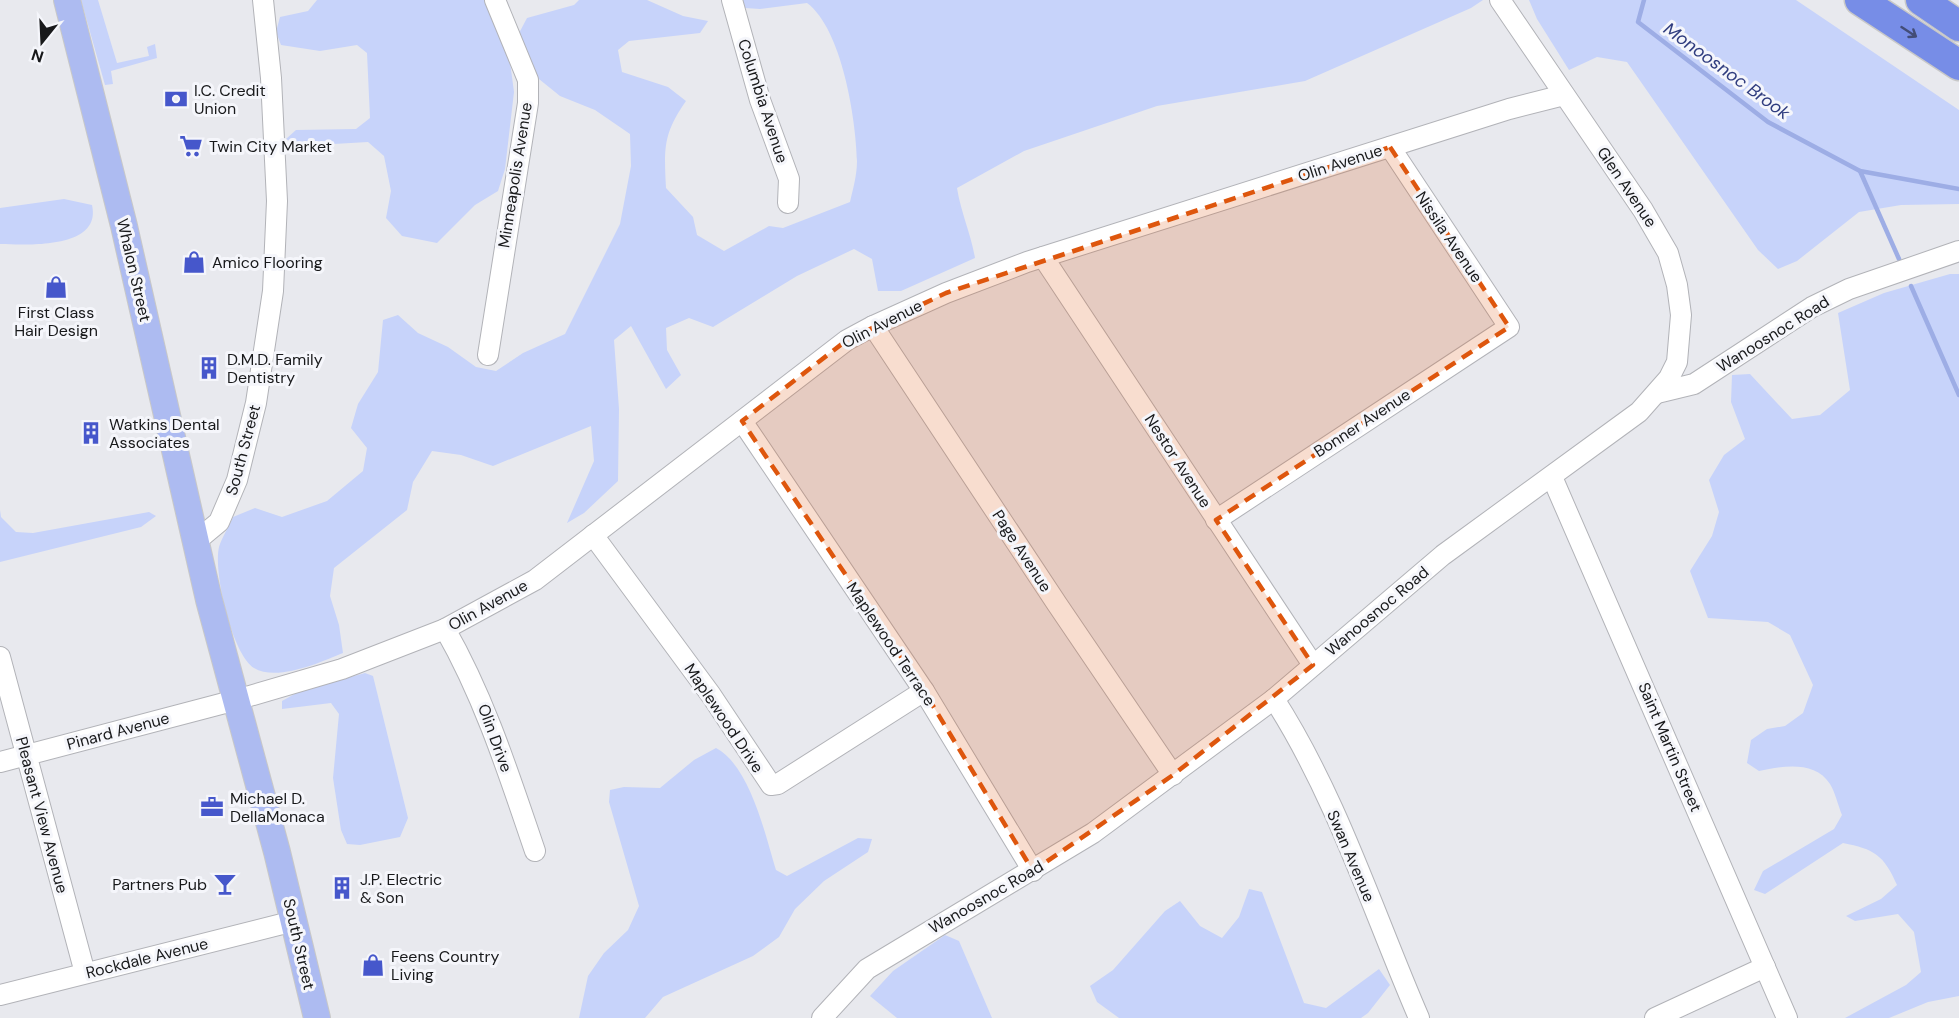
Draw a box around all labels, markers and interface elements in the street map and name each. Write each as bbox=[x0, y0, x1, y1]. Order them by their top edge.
north arrow bbox=[12, 12, 72, 72]
water label: Monoosnoc Brook bbox=[1659, 17, 1796, 126]
one-way arrow bbox=[1901, 26, 1917, 38]
street label: Columbia Avenue bbox=[733, 36, 793, 166]
text: N bbox=[29, 44, 46, 68]
place label: I.C. Credit Union bbox=[194, 80, 266, 119]
bank icon: I.C. Credit Union bbox=[163, 86, 189, 112]
street label: Minneapolis Avenue bbox=[493, 101, 537, 249]
supermarket icon: Twin City Market bbox=[178, 133, 204, 159]
place label: Twin City Market bbox=[209, 136, 332, 157]
street label: Olin Avenue bbox=[1295, 139, 1385, 187]
street label: Glen Avenue bbox=[1592, 143, 1662, 231]
street label: Nissila Avenue bbox=[1411, 187, 1487, 287]
street label: Whalon Street bbox=[112, 216, 156, 324]
shop icon: Amico Flooring bbox=[181, 249, 207, 275]
place label: Amico Flooring bbox=[212, 252, 323, 273]
shop icon: First Class Hair Design bbox=[43, 274, 69, 300]
street label: Wanoosnoc Road bbox=[1713, 291, 1833, 377]
street label: Olin Avenue bbox=[838, 295, 926, 353]
place label: First Class Hair Design bbox=[14, 302, 98, 341]
place label: D.M.D. Family Dentistry bbox=[227, 349, 323, 388]
building icon: D.M.D. Family Dentistry bbox=[196, 355, 222, 381]
street label: Bonner Avenue bbox=[1310, 384, 1414, 462]
street label: South Street bbox=[221, 402, 265, 498]
street label: Nestor Avenue bbox=[1140, 410, 1216, 512]
place label: Watkins Dental Associates bbox=[109, 414, 220, 453]
building icon: Watkins Dental Associates bbox=[78, 420, 104, 446]
street label: Page Avenue bbox=[988, 506, 1056, 596]
street label: Wanoosnoc Road bbox=[1321, 562, 1433, 660]
street label: Olin Avenue bbox=[445, 575, 531, 635]
street label: Maplewood Terrace bbox=[842, 578, 940, 710]
street label: Maplewood Drive bbox=[680, 659, 768, 777]
street label: Saint Martin Street bbox=[1633, 679, 1707, 815]
street label: Olin Drive bbox=[473, 701, 517, 775]
street label: Pinard Avenue bbox=[64, 707, 172, 755]
street label: Pleasant View Avenue bbox=[11, 734, 73, 896]
place label: Michael D. DellaMonaca bbox=[230, 788, 325, 827]
office icon: Michael D. DellaMonaca bbox=[199, 794, 225, 820]
street label: Swan Avenue bbox=[1322, 807, 1380, 905]
street label: Wanoosnoc Road bbox=[925, 856, 1047, 938]
place label: J.P. Electric & Son bbox=[360, 869, 442, 908]
bar icon: Partners Pub bbox=[212, 871, 238, 897]
place label: Partners Pub bbox=[112, 874, 207, 895]
building icon: J.P. Electric & Son bbox=[329, 875, 355, 901]
street label: South Street bbox=[278, 896, 320, 992]
street label: Rockdale Avenue bbox=[84, 933, 210, 983]
place label: Feens Country Living bbox=[391, 946, 499, 985]
shop icon: Feens Country Living bbox=[360, 952, 386, 978]

